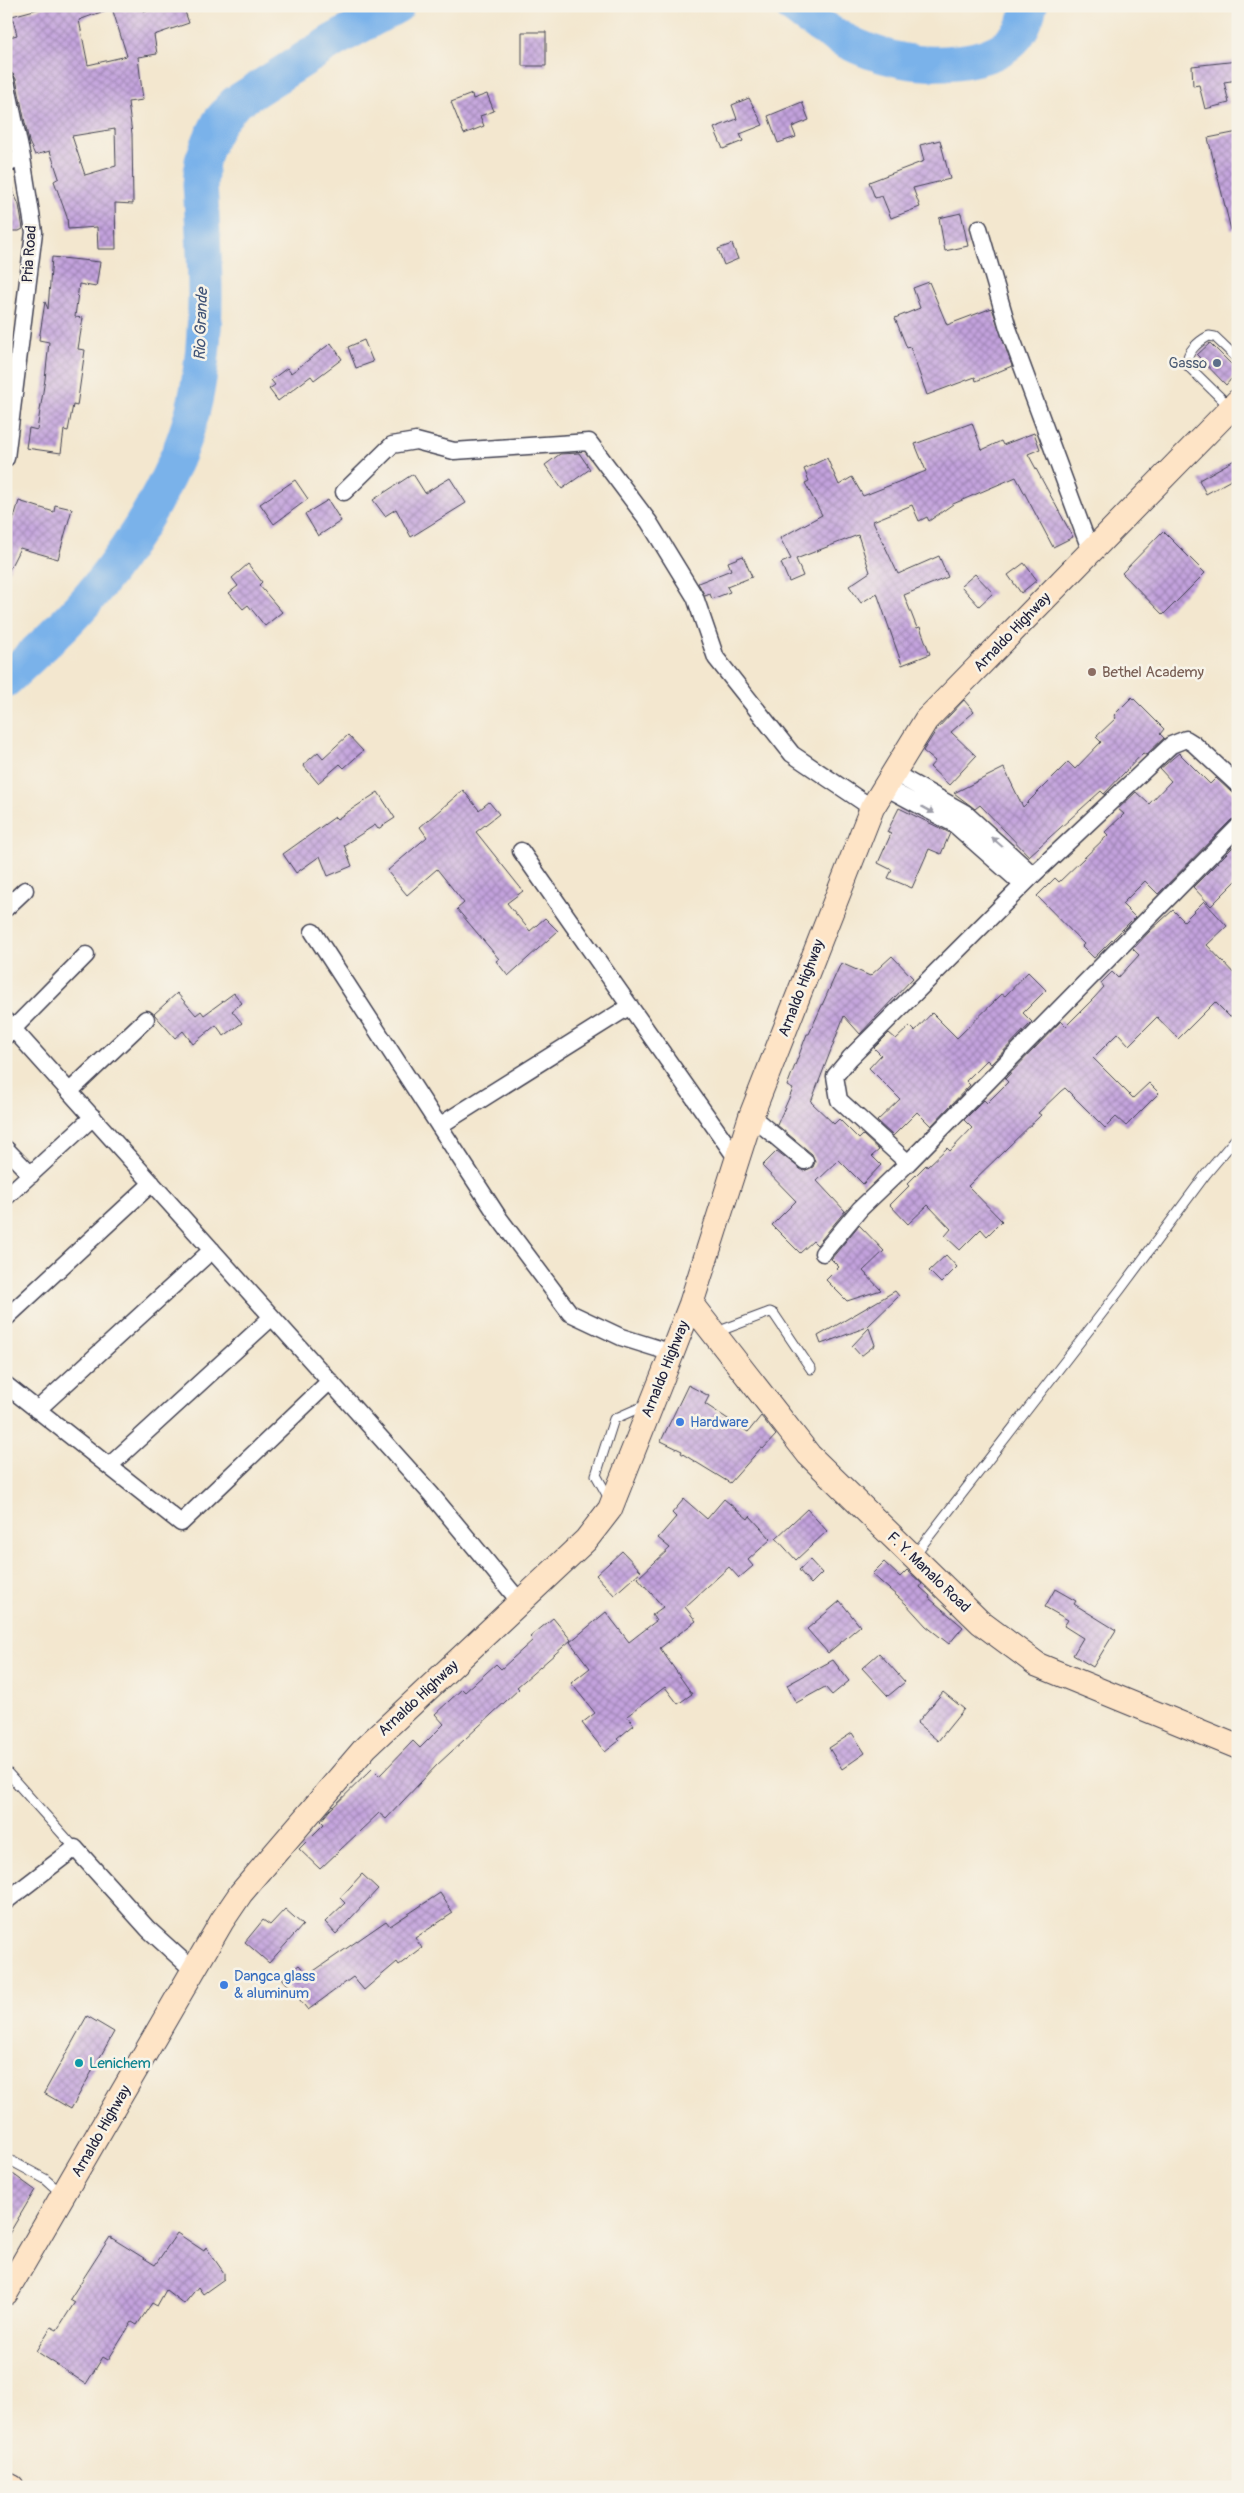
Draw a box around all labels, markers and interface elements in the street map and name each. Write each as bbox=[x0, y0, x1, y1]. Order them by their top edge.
street label: Pria Road bbox=[18, 225, 41, 283]
water label: Rio Grande bbox=[190, 285, 212, 361]
place label: Gasso bbox=[1169, 354, 1207, 373]
marker: Gasso bbox=[1211, 357, 1223, 369]
street label: Arnaldo Highway bbox=[970, 588, 1055, 676]
place label: Bethel Academy bbox=[1102, 663, 1205, 682]
marker: Bethel Academy bbox=[1086, 666, 1098, 678]
one-way arrow bbox=[921, 806, 936, 814]
one-way arrow bbox=[991, 836, 1003, 848]
street label: Arnaldo Highway bbox=[774, 936, 829, 1040]
street label: Arnaldo Highway bbox=[637, 1317, 694, 1420]
place label: Hardware bbox=[690, 1413, 749, 1432]
marker: Hardware bbox=[674, 1416, 686, 1428]
street label: F. Y. Manalo Road bbox=[883, 1528, 974, 1617]
street label: Arnaldo Highway bbox=[374, 1656, 463, 1740]
place label: Dangca glass & aluminum bbox=[234, 1967, 316, 2003]
marker: Dangca glass & aluminum bbox=[218, 1979, 230, 1991]
place label: Lenichem bbox=[89, 2054, 151, 2073]
marker: Lenichem bbox=[73, 2057, 85, 2069]
street label: Arnaldo Highway bbox=[67, 2081, 136, 2181]

